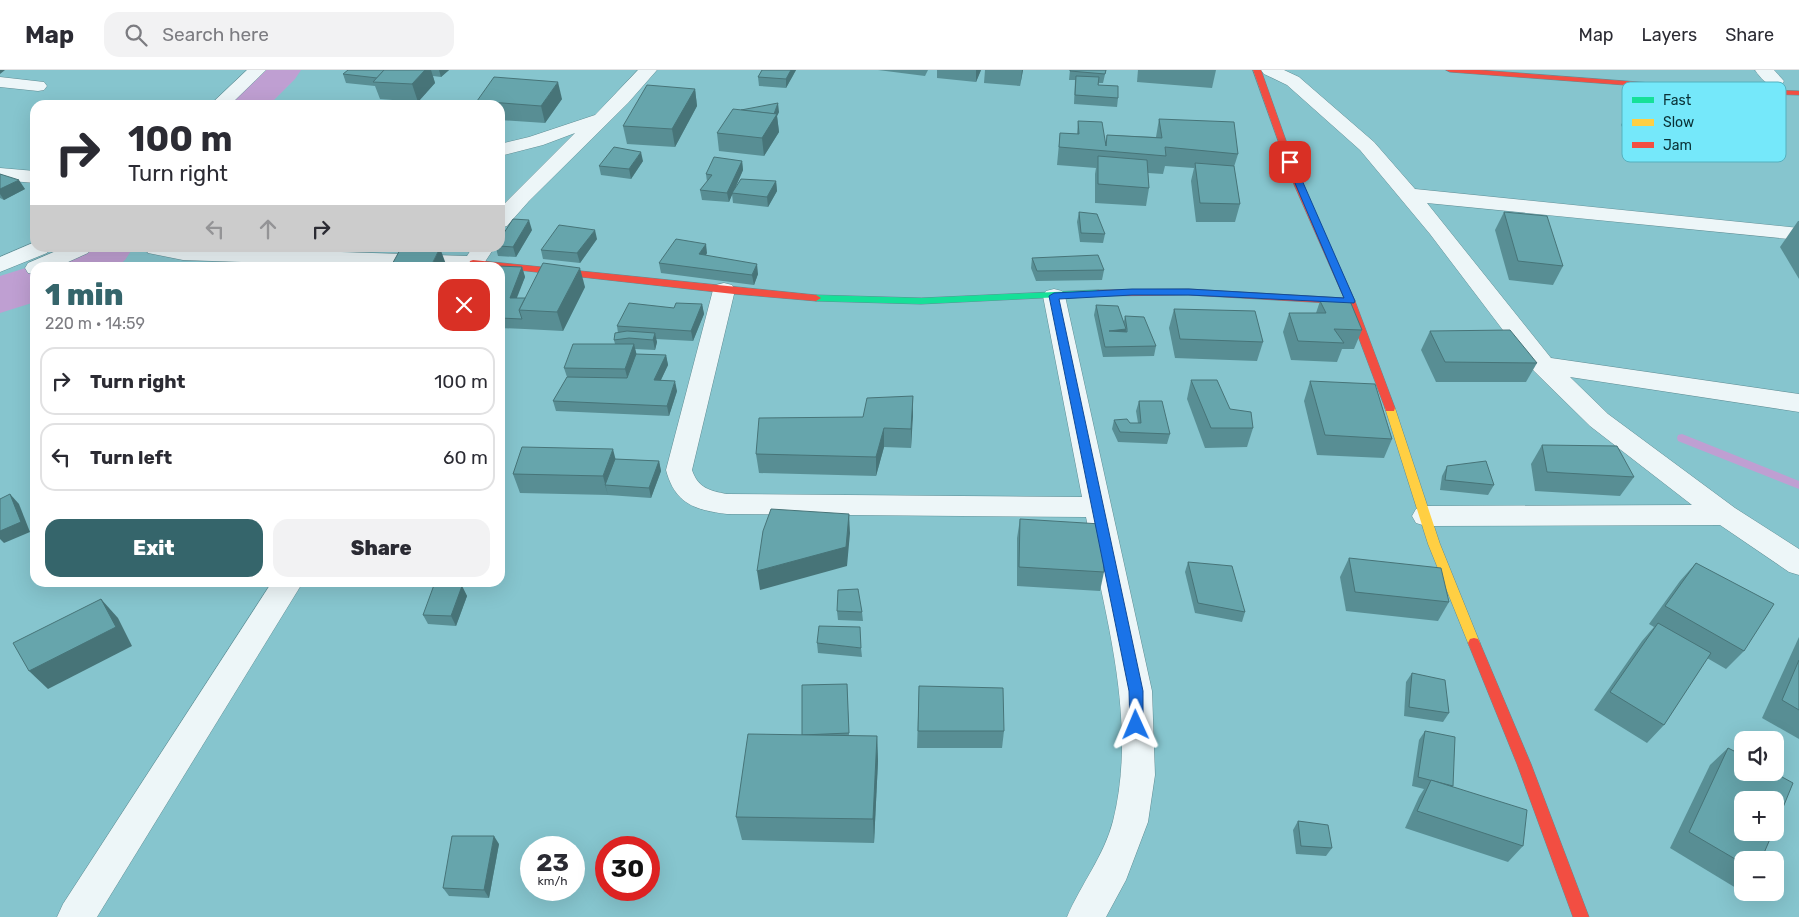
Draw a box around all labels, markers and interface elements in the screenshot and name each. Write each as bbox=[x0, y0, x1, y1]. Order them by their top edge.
search box bbox=[104, 12, 454, 57]
text: Map bbox=[25, 21, 74, 49]
icon: search bbox=[122, 21, 150, 49]
text: Search here bbox=[162, 23, 269, 46]
text: Map bbox=[1579, 24, 1614, 46]
text: Layers bbox=[1642, 24, 1697, 46]
text: Share bbox=[1725, 24, 1774, 46]
legend bbox=[1622, 82, 1786, 162]
text: Fast bbox=[1663, 92, 1692, 109]
text: Slow bbox=[1663, 114, 1694, 131]
text: 100 m bbox=[128, 118, 233, 160]
icon: right bbox=[45, 120, 110, 185]
text: Jam bbox=[1663, 137, 1692, 154]
pin bbox=[1269, 141, 1311, 183]
icon: arrive bbox=[1276, 148, 1304, 176]
text: Turn right bbox=[128, 160, 228, 187]
icon: left bbox=[201, 215, 229, 243]
icon: ahead bbox=[254, 215, 282, 243]
icon: right bbox=[307, 215, 335, 243]
text: 1 min bbox=[45, 277, 123, 313]
button: close bbox=[438, 279, 490, 331]
text: 220 m · 14:59 bbox=[45, 314, 145, 333]
icon: right bbox=[47, 367, 75, 395]
text: Turn right bbox=[90, 370, 185, 393]
text: 100 m bbox=[434, 370, 488, 393]
icon: left bbox=[47, 443, 75, 471]
text: Turn left bbox=[90, 446, 172, 469]
text: 60 m bbox=[443, 446, 488, 469]
button: Exit bbox=[45, 519, 263, 577]
button: Share bbox=[273, 519, 490, 577]
position arrow bbox=[1109, 698, 1161, 750]
map controls bbox=[1734, 731, 1784, 901]
button: sound bbox=[1734, 731, 1784, 781]
button: + bbox=[1734, 791, 1784, 841]
speed limit sign: 30 bbox=[595, 836, 660, 901]
text: 23 bbox=[536, 848, 569, 877]
button: − bbox=[1734, 851, 1784, 901]
text: km/h bbox=[538, 874, 567, 888]

